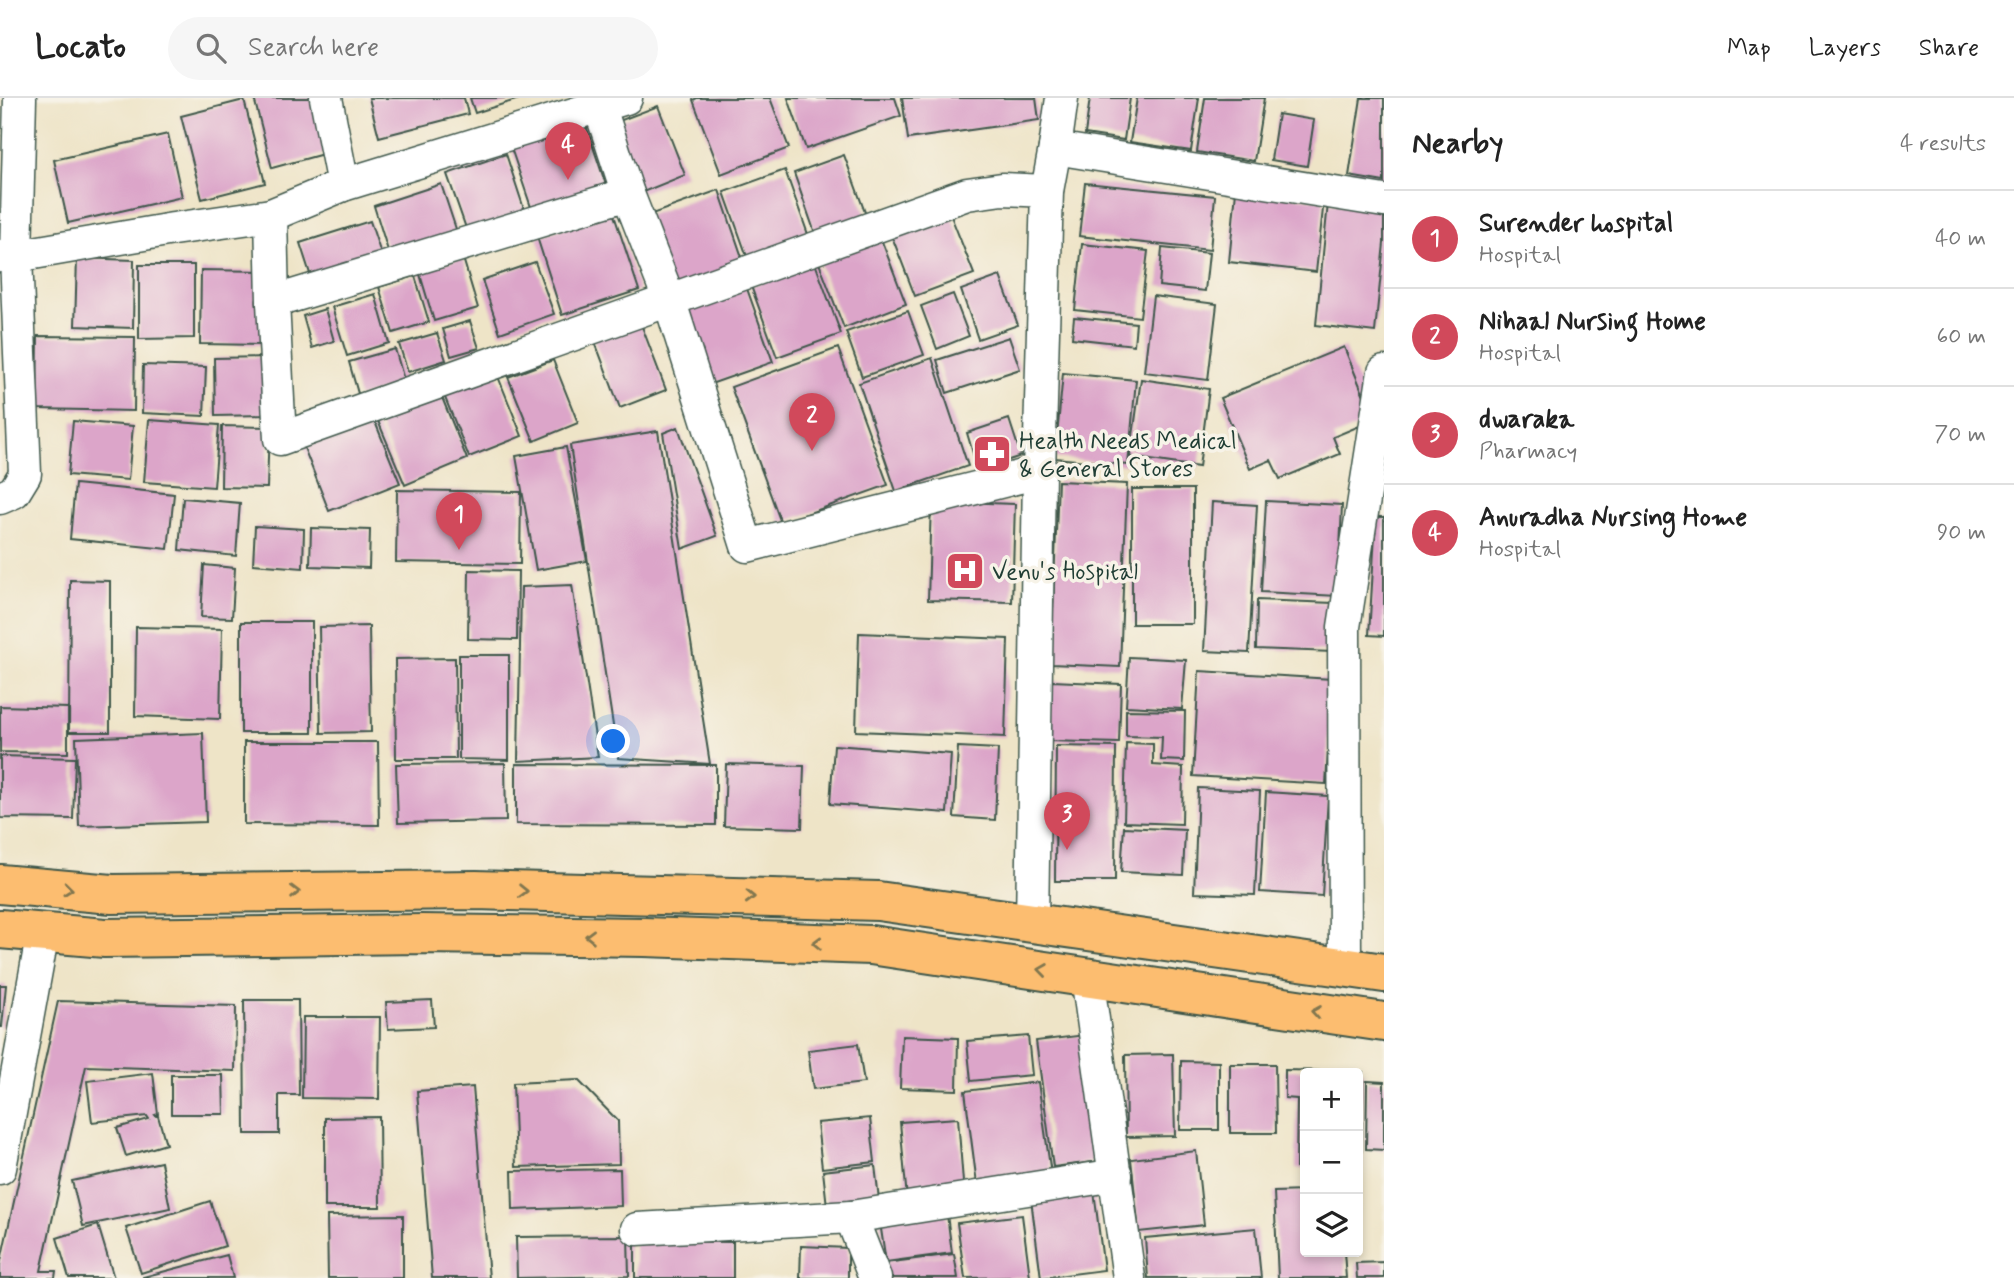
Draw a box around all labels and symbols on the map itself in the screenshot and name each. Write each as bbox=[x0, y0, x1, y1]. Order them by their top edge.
pin: 4 bbox=[545, 122, 591, 180]
pin: 2 bbox=[789, 393, 835, 451]
place label: Health Needs Medical & General Stores bbox=[1019, 426, 1237, 485]
pharmacy icon: Health Needs Medical & General Stores bbox=[971, 433, 1013, 475]
pin: 1 bbox=[436, 492, 482, 550]
hospital icon: Venu's Hospital bbox=[944, 550, 986, 592]
place label: Venu's Hospital bbox=[992, 557, 1138, 588]
your location bbox=[596, 724, 630, 758]
pin: 3 bbox=[1044, 792, 1090, 850]
one-way arrow bbox=[62, 882, 74, 897]
one-way arrow bbox=[518, 883, 529, 899]
one-way arrow bbox=[291, 884, 301, 900]
one-way arrow bbox=[745, 889, 756, 905]
one-way arrow bbox=[584, 928, 595, 944]
one-way arrow bbox=[812, 936, 823, 951]
one-way arrow bbox=[1037, 963, 1049, 978]
one-way arrow bbox=[1311, 1005, 1322, 1020]

